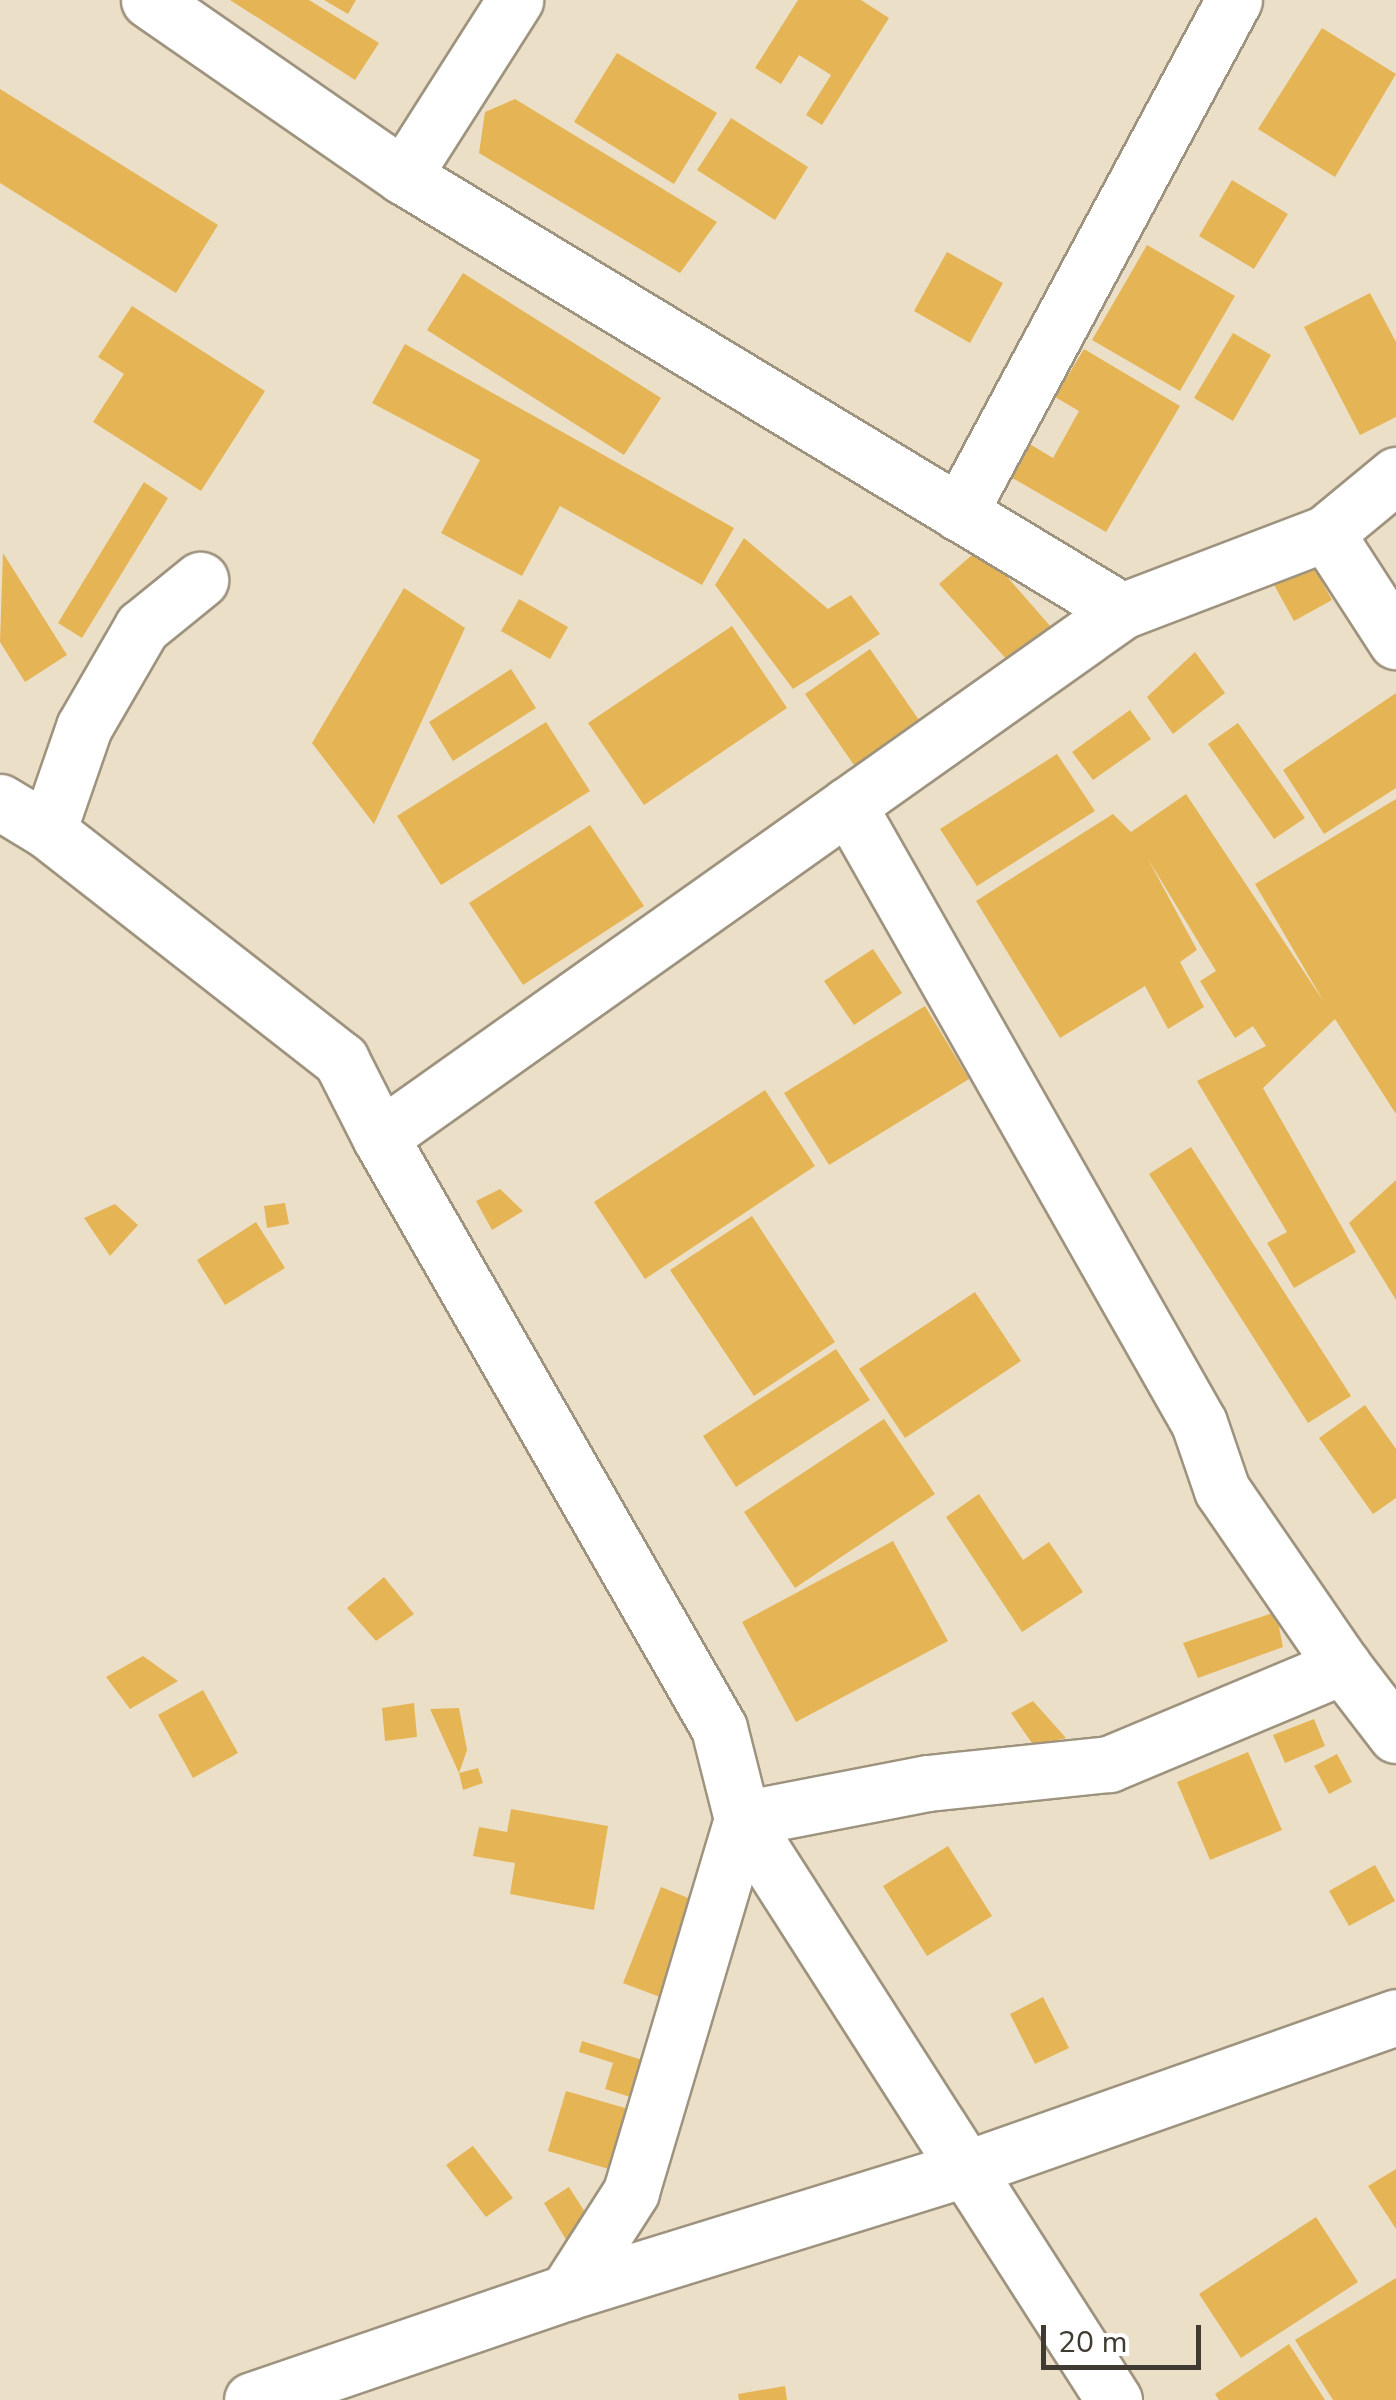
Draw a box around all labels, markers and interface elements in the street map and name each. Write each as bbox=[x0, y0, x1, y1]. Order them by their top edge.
scale bar bbox=[1046, 2305, 1206, 2367]
text: 20 m bbox=[1058, 2322, 1127, 2363]

